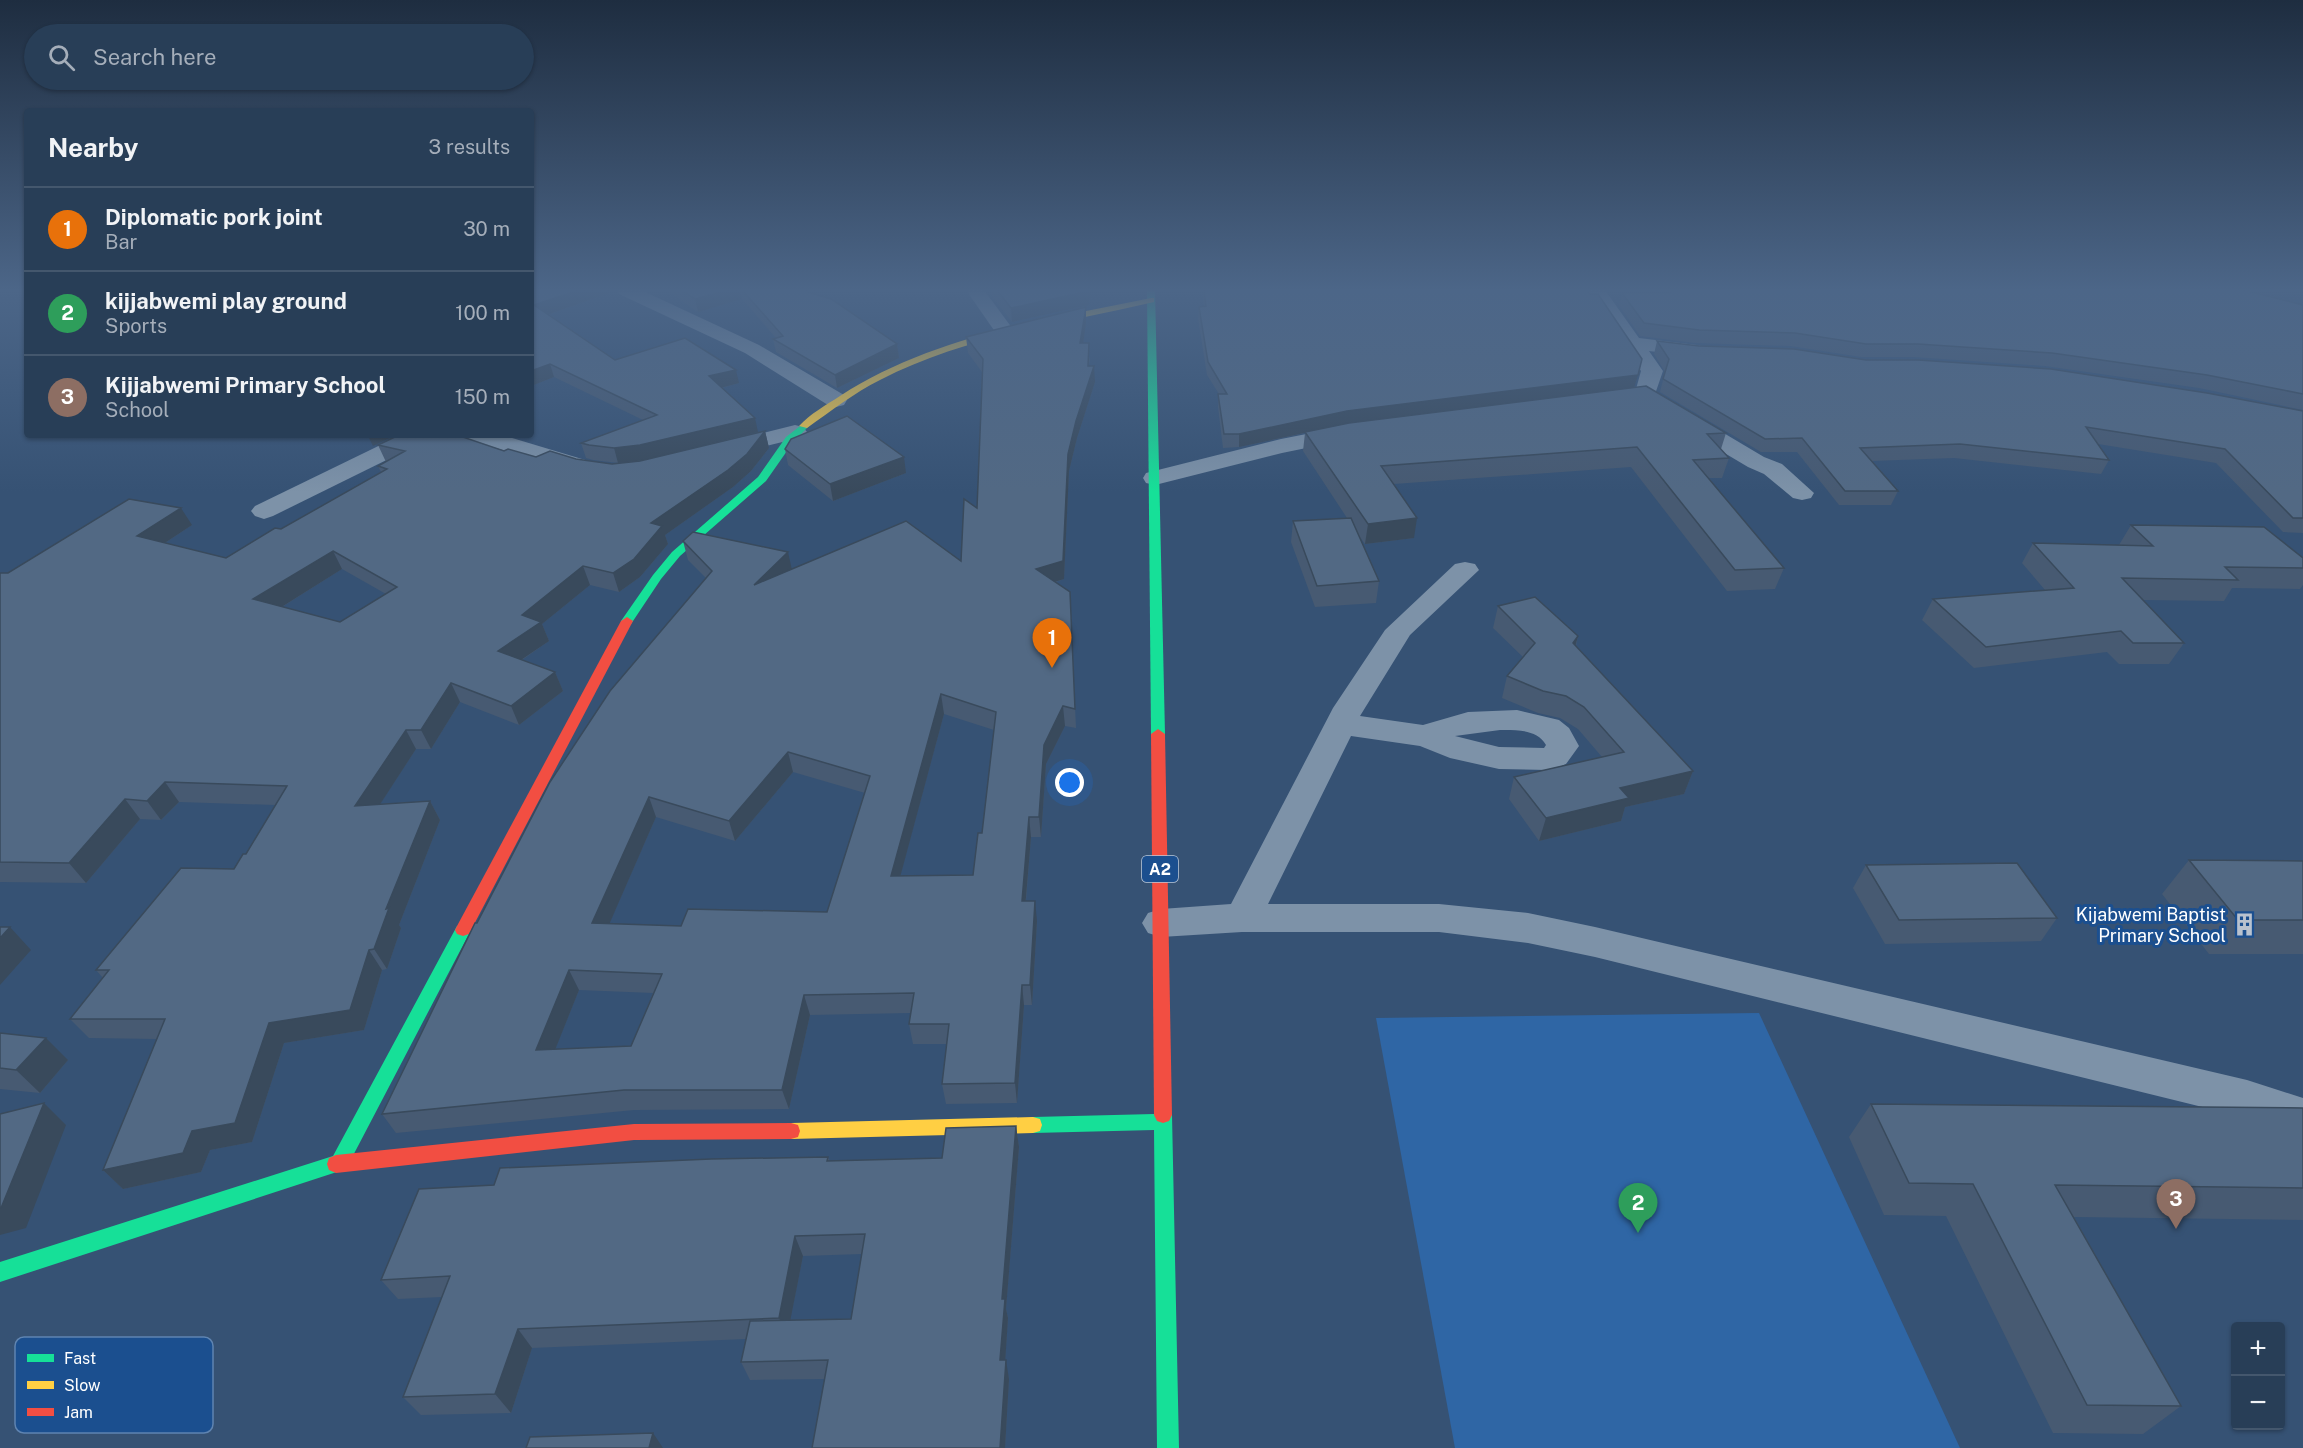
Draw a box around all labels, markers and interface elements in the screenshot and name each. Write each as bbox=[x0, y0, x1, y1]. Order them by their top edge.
search box bbox=[24, 24, 534, 90]
icon: search bbox=[45, 41, 78, 74]
text: Search here bbox=[93, 44, 217, 70]
text: Nearby bbox=[48, 132, 138, 163]
text: 3 results bbox=[429, 135, 510, 159]
text: Diplomatic pork joint bbox=[105, 204, 323, 230]
text: 1 bbox=[63, 217, 72, 241]
text: 30 m bbox=[463, 217, 510, 241]
text: Bar bbox=[105, 230, 137, 254]
text: kijjabwemi play ground bbox=[105, 288, 347, 314]
text: 2 bbox=[61, 301, 74, 325]
text: 100 m bbox=[455, 301, 510, 325]
text: Sports bbox=[105, 314, 167, 338]
text: Kijjabwemi Primary School bbox=[105, 372, 386, 398]
text: 3 bbox=[61, 385, 74, 409]
text: 150 m bbox=[455, 385, 510, 409]
text: School bbox=[105, 398, 169, 422]
pin: 1 bbox=[1032, 618, 1072, 668]
your location bbox=[1055, 768, 1084, 797]
road number: A2 bbox=[1142, 856, 1178, 882]
place label: Kijabwemi Baptist Primary School bbox=[2076, 904, 2226, 946]
building icon: Kijabwemi Baptist Primary School bbox=[2231, 911, 2257, 937]
pin: 3 bbox=[2156, 1180, 2196, 1229]
pin: 2 bbox=[1618, 1184, 1658, 1233]
map controls bbox=[2231, 1322, 2285, 1430]
button: + bbox=[2231, 1322, 2285, 1376]
legend bbox=[15, 1337, 213, 1433]
text: Fast bbox=[64, 1349, 96, 1368]
text: Slow bbox=[64, 1376, 101, 1395]
button: − bbox=[2231, 1376, 2285, 1430]
text: Jam bbox=[64, 1403, 93, 1422]

